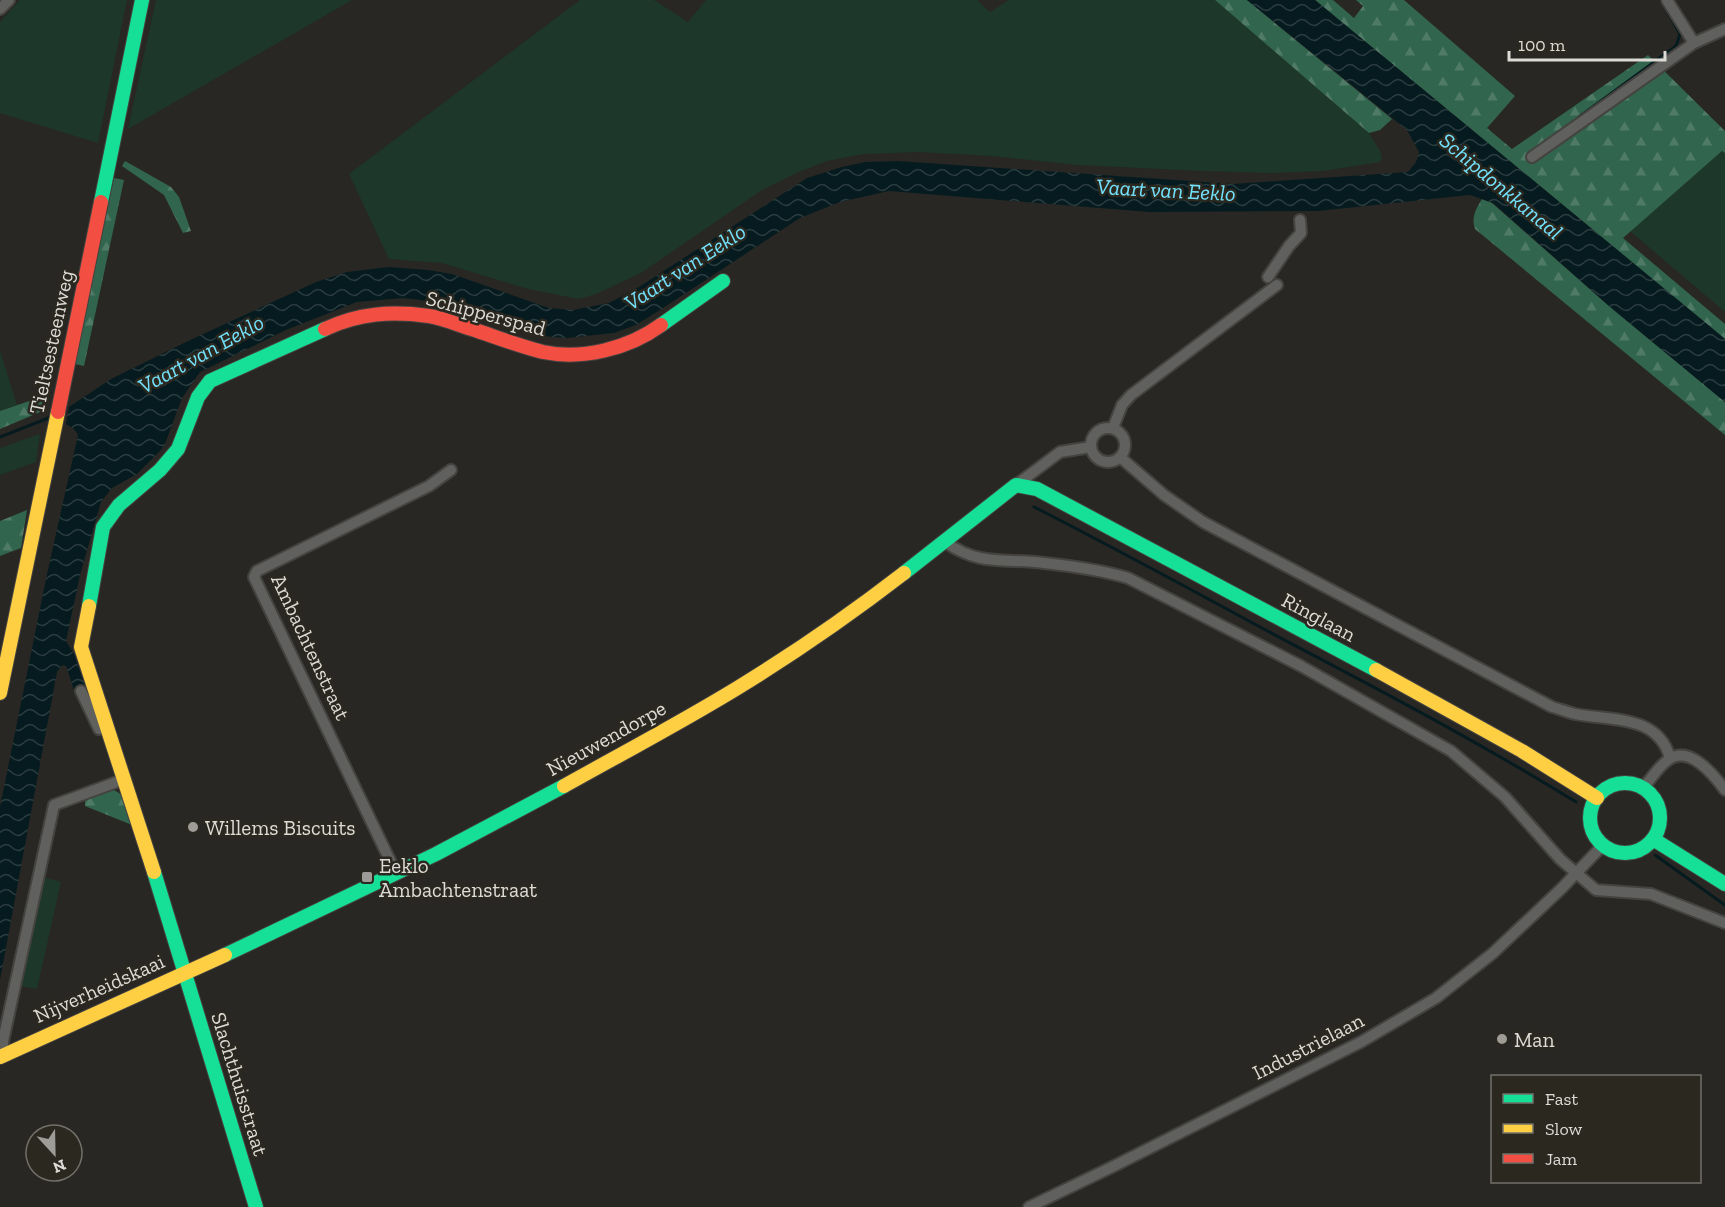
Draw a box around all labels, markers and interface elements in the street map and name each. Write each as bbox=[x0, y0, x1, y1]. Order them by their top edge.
scale bar bbox=[1509, 24, 1665, 62]
text: 100 m bbox=[1518, 34, 1566, 56]
water label: Schipdonkkanaal bbox=[1434, 127, 1568, 245]
water label: Vaart van Eeklo bbox=[1096, 173, 1236, 207]
water label: Vaart van Eeklo bbox=[619, 218, 751, 316]
street label: Tieltsesteenweg bbox=[24, 267, 79, 416]
street label: Schipperspad bbox=[423, 285, 549, 341]
water label: Vaart van Eeklo bbox=[133, 308, 269, 400]
street label: Ambachtenstraat bbox=[266, 570, 356, 724]
street label: Ringlaan bbox=[1278, 587, 1360, 647]
street label: Nieuwendorpe bbox=[542, 695, 670, 781]
place label: Willems Biscuits bbox=[205, 815, 355, 840]
marker: Willems Biscuits bbox=[186, 820, 200, 834]
place label: Eeklo Ambachtenstraat bbox=[379, 853, 537, 902]
marker: Eeklo Ambachtenstraat bbox=[360, 870, 374, 884]
street label: Nijverheidskaai bbox=[30, 948, 169, 1029]
street label: Industrielaan bbox=[1248, 1007, 1368, 1085]
street label: Slachthuisstraat bbox=[206, 1009, 274, 1159]
place label: Man bbox=[1514, 1027, 1555, 1052]
marker: Man bbox=[1495, 1032, 1509, 1046]
legend bbox=[1491, 1075, 1701, 1183]
text: Fast bbox=[1545, 1088, 1578, 1110]
text: Slow bbox=[1545, 1118, 1582, 1140]
north arrow bbox=[24, 1123, 84, 1183]
text: Jam bbox=[1545, 1148, 1577, 1170]
text: N bbox=[50, 1155, 69, 1178]

